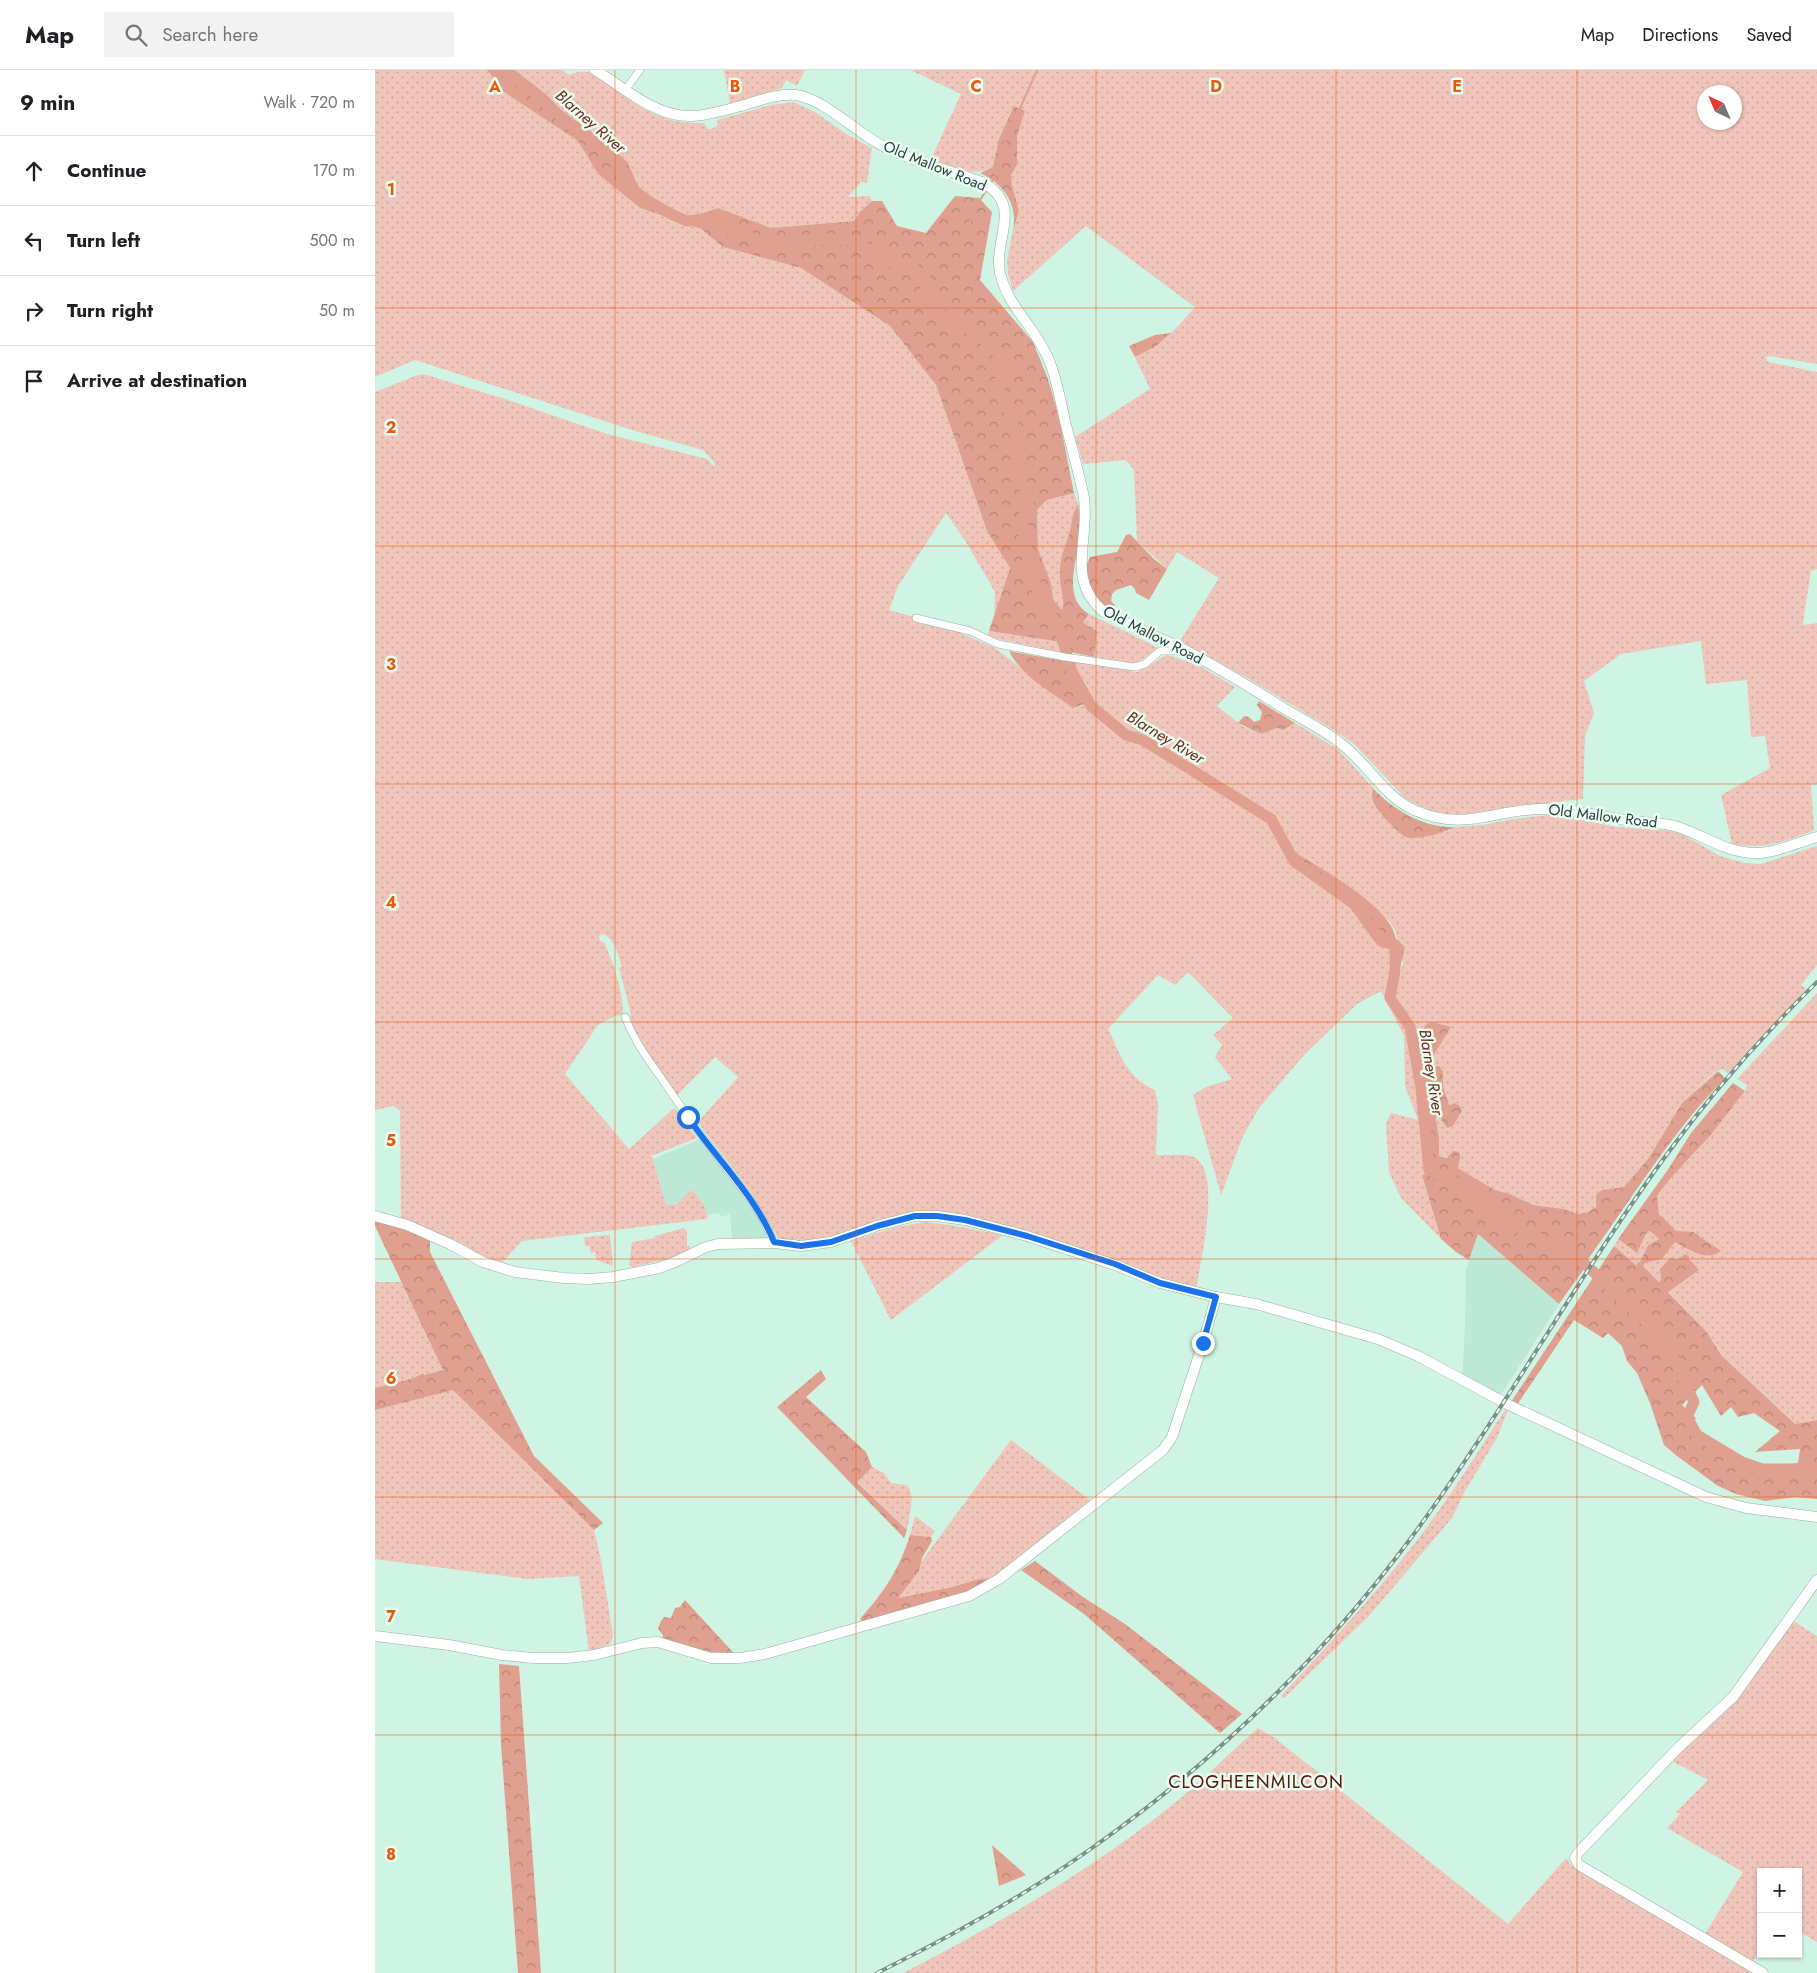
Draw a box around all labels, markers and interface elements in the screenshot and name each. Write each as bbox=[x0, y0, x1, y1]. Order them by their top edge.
search box bbox=[104, 12, 454, 57]
text: Map bbox=[25, 17, 74, 52]
icon: search bbox=[122, 21, 150, 49]
text: Search here bbox=[162, 21, 258, 48]
text: Map bbox=[1581, 22, 1614, 48]
text: Directions bbox=[1642, 22, 1718, 48]
text: Saved bbox=[1746, 22, 1792, 48]
text: A bbox=[488, 75, 501, 98]
text: B bbox=[730, 75, 740, 98]
text: C bbox=[970, 75, 982, 98]
text: D bbox=[1210, 75, 1222, 98]
text: E bbox=[1452, 75, 1462, 98]
water label: Blarney River bbox=[550, 84, 632, 160]
north arrow bbox=[1697, 85, 1742, 130]
text: 9 min bbox=[20, 88, 75, 118]
text: Walk · 720 m bbox=[264, 91, 355, 114]
street label: Old Mallow Road bbox=[880, 135, 990, 197]
icon: ahead bbox=[20, 157, 48, 185]
text: Continue bbox=[67, 157, 146, 184]
text: 170 m bbox=[313, 159, 355, 182]
text: 1 bbox=[387, 178, 395, 201]
icon: left bbox=[20, 227, 48, 255]
text: Turn left bbox=[67, 227, 140, 254]
text: 500 m bbox=[309, 229, 355, 252]
icon: right bbox=[20, 297, 48, 325]
text: Turn right bbox=[67, 297, 153, 324]
text: 50 m bbox=[319, 299, 355, 322]
icon: arrive bbox=[20, 367, 48, 395]
text: Arrive at destination bbox=[67, 367, 247, 394]
text: 2 bbox=[386, 416, 396, 439]
street label: Old Mallow Road bbox=[1099, 600, 1207, 670]
text: 3 bbox=[386, 653, 396, 676]
water label: Blarney River bbox=[1123, 705, 1210, 770]
street label: Old Mallow Road bbox=[1547, 798, 1659, 834]
text: 4 bbox=[385, 891, 397, 914]
water label: Blarney River bbox=[1413, 1028, 1450, 1118]
route start bbox=[677, 1106, 700, 1129]
text: 5 bbox=[386, 1129, 396, 1152]
route end bbox=[1192, 1332, 1215, 1355]
text: 6 bbox=[386, 1367, 396, 1390]
text: 7 bbox=[386, 1605, 396, 1628]
district label: CLOGHEENMILCON bbox=[1168, 1769, 1344, 1795]
text: 8 bbox=[386, 1843, 396, 1866]
map controls bbox=[1757, 1868, 1802, 1958]
button: + bbox=[1757, 1868, 1802, 1913]
button: − bbox=[1757, 1913, 1802, 1958]

